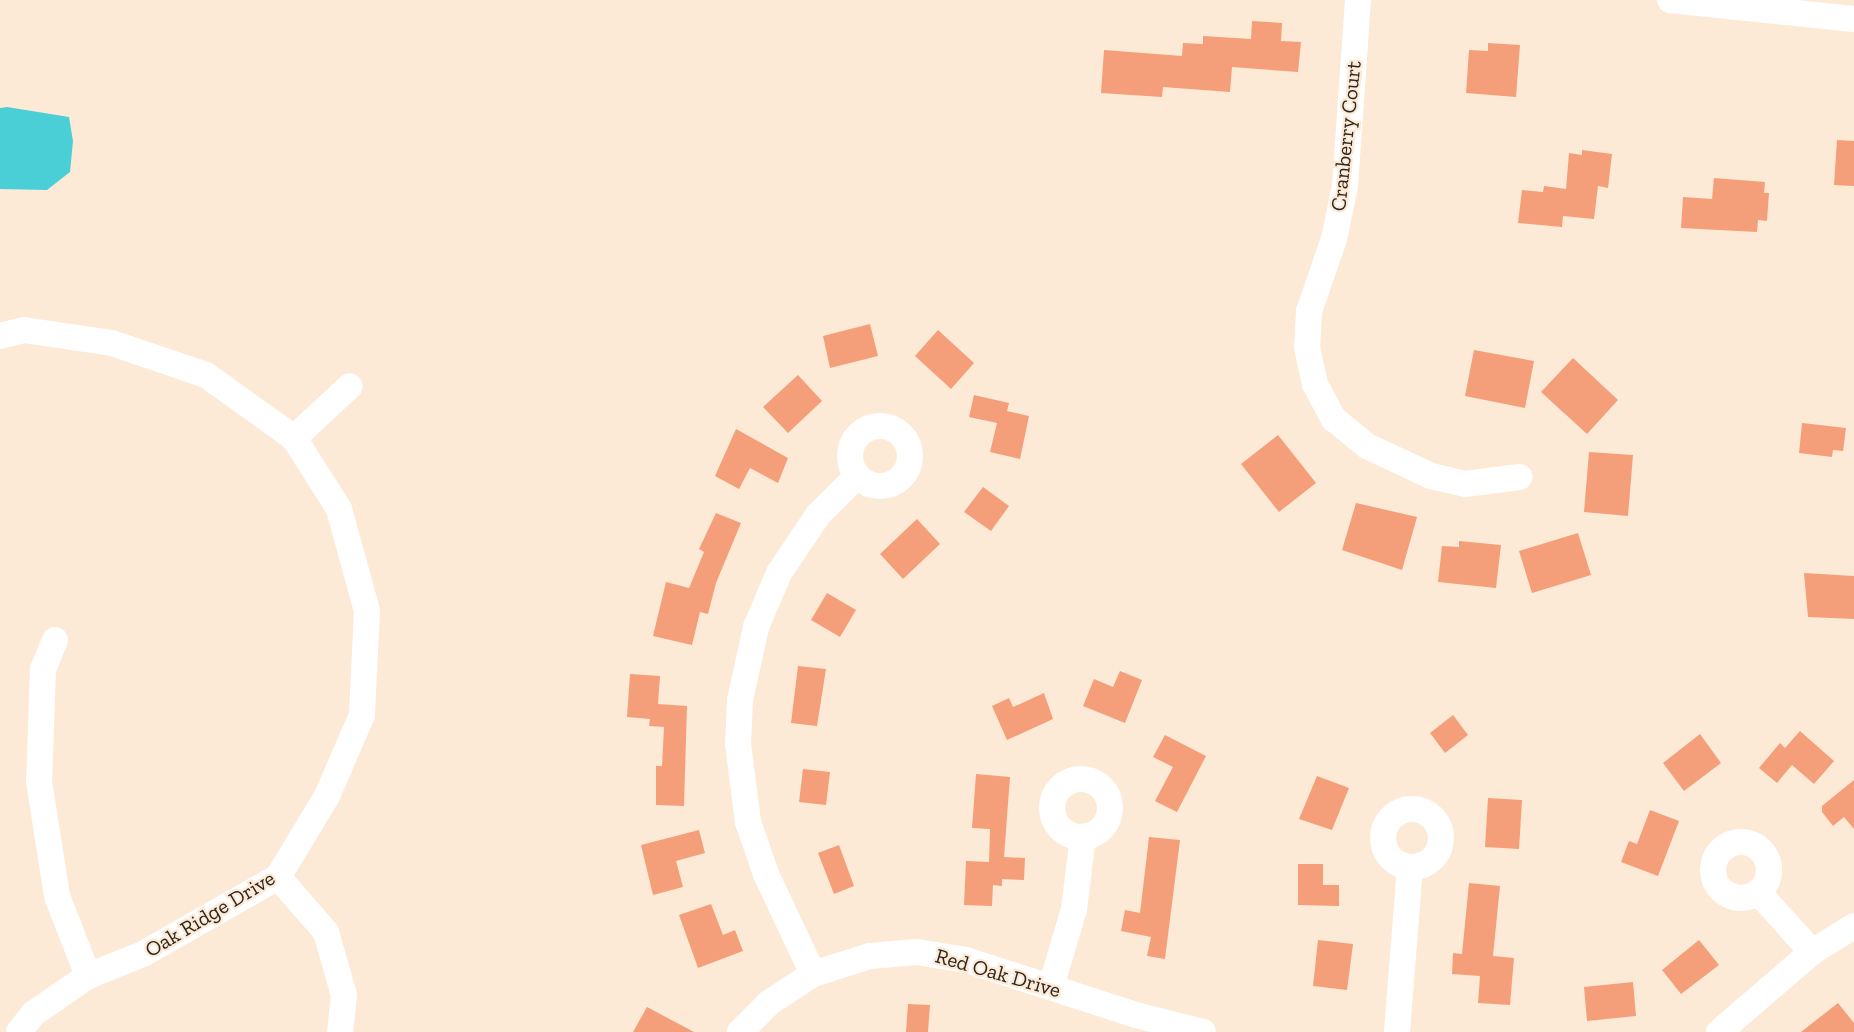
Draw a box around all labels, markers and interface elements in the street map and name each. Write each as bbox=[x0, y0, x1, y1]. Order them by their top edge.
street label: Cranberry Court bbox=[1326, 59, 1366, 213]
street label: Oak Ridge Drive bbox=[141, 865, 279, 963]
street label: Red Oak Drive bbox=[932, 943, 1064, 1003]

